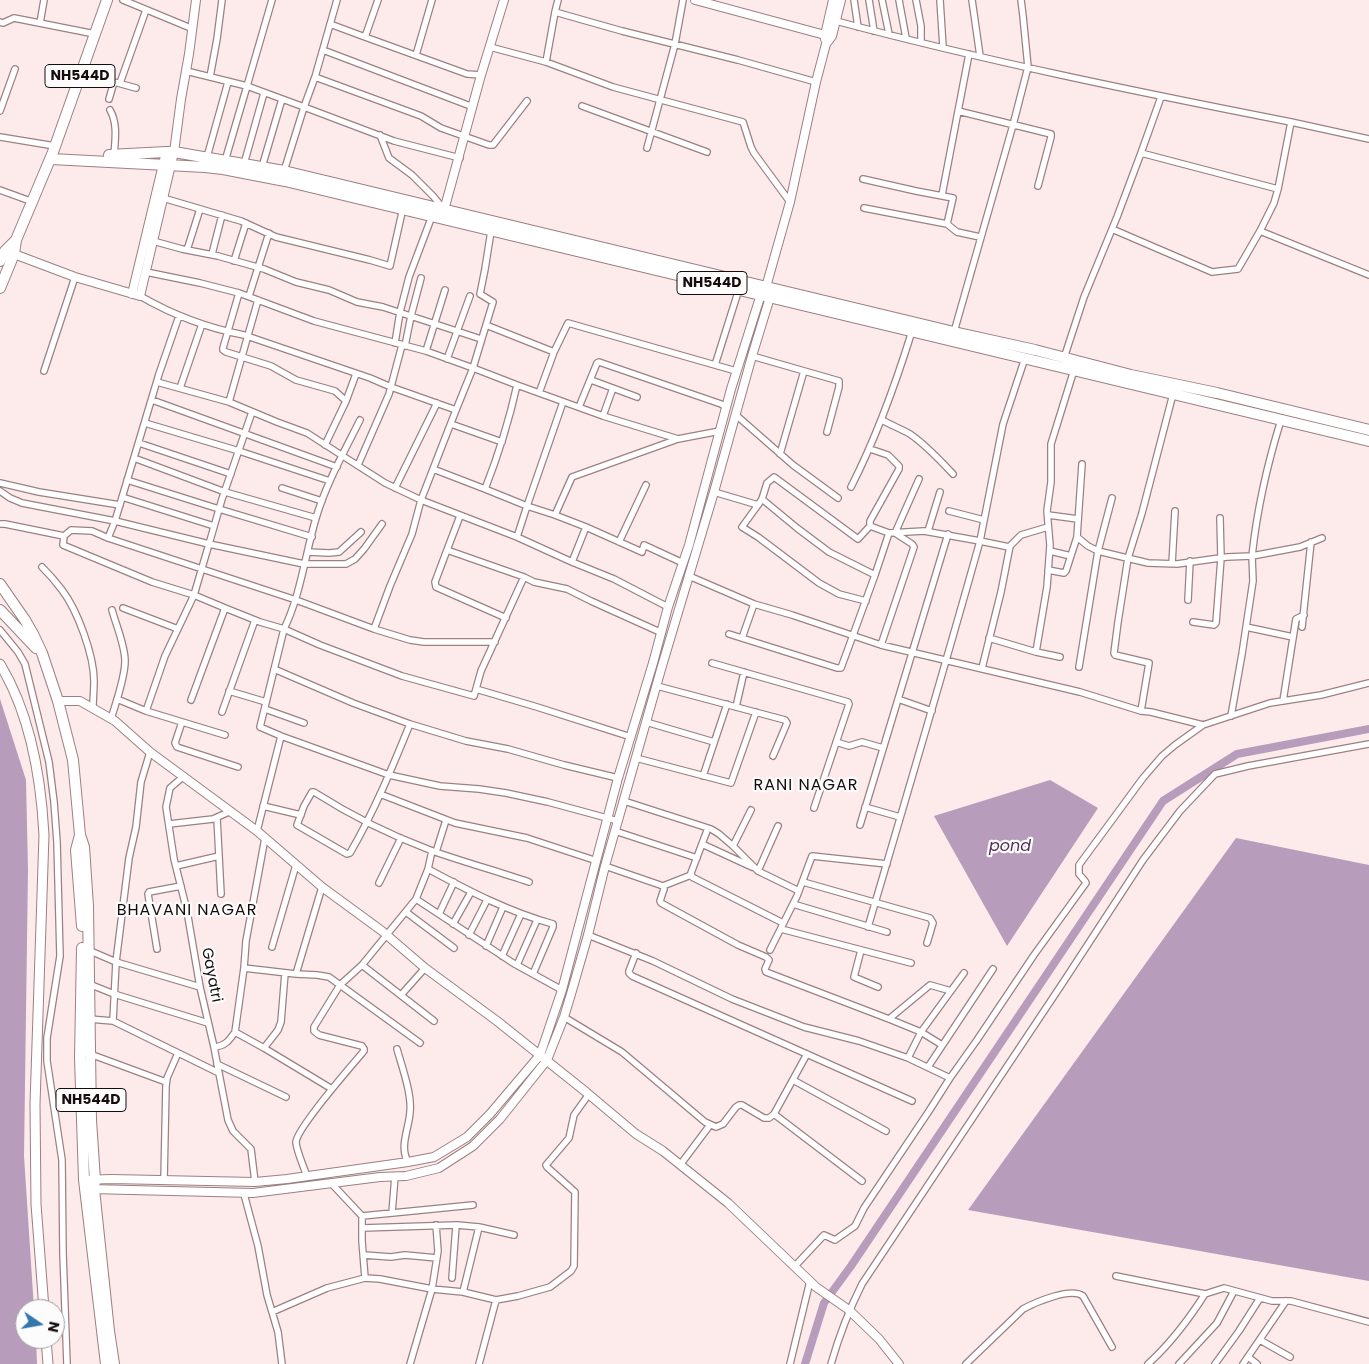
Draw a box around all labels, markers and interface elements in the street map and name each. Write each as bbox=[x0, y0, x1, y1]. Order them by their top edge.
road number: NH544D bbox=[45, 64, 115, 88]
road number: NH544D bbox=[677, 272, 747, 294]
district label: RANI NAGAR bbox=[752, 776, 860, 796]
water label: pond bbox=[989, 837, 1031, 857]
district label: BHAVANI NAGAR bbox=[115, 901, 259, 921]
street label: Gayatri bbox=[197, 946, 225, 1004]
road number: NH544D bbox=[56, 1088, 126, 1112]
north arrow bbox=[15, 1299, 65, 1349]
text: N bbox=[43, 1320, 65, 1334]

